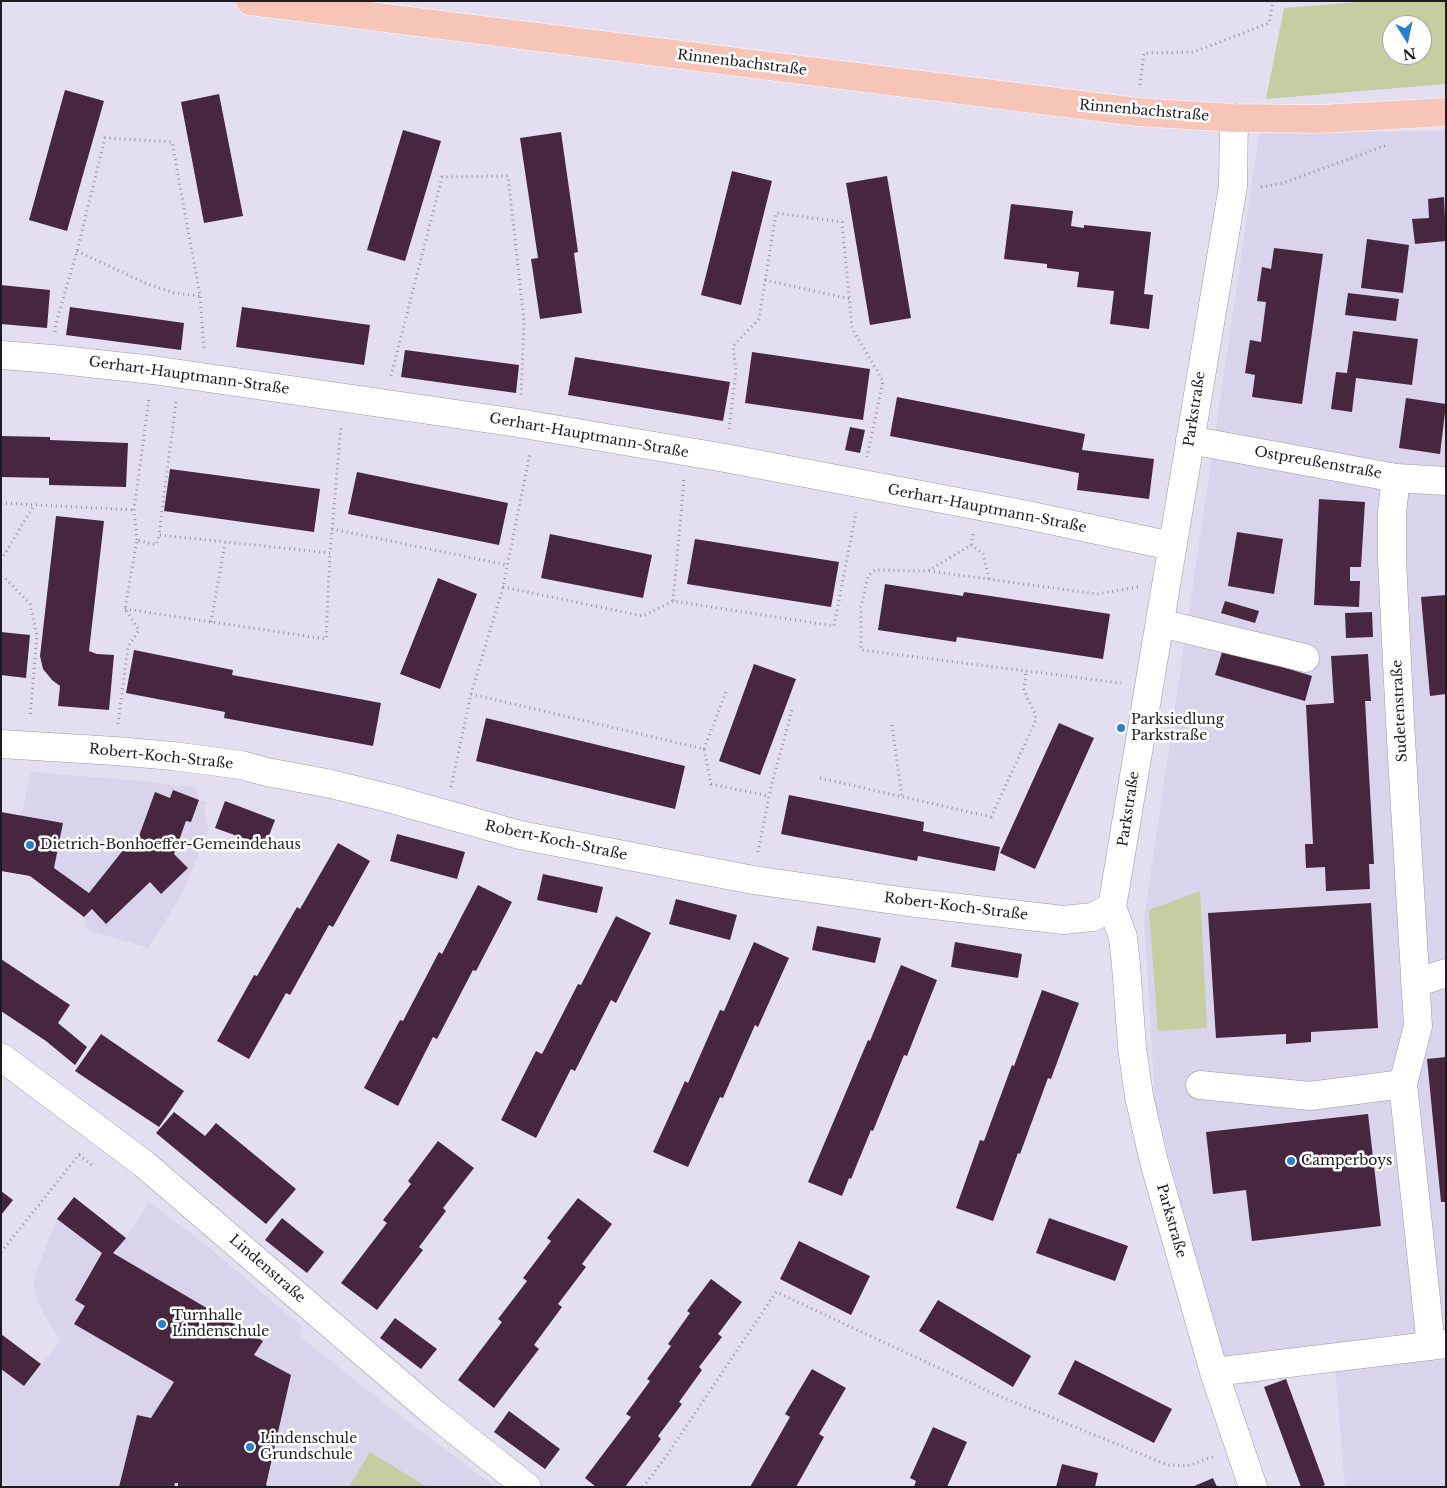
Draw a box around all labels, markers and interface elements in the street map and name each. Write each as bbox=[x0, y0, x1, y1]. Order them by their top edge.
north arrow bbox=[1382, 15, 1432, 65]
text: N bbox=[1401, 44, 1417, 64]
street label: Rinnenbachstraße bbox=[676, 47, 808, 79]
street label: Rinnenbachstraße bbox=[1078, 97, 1210, 125]
street label: Gerhart-Hauptmann-Straße bbox=[88, 354, 290, 398]
street label: Parkstraße bbox=[1181, 370, 1209, 448]
street label: Gerhart-Hauptmann-Straße bbox=[488, 410, 690, 462]
street label: Ostpreußenstraße bbox=[1253, 444, 1383, 482]
street label: Gerhart-Hauptmann-Straße bbox=[886, 481, 1088, 537]
street label: Sudetenstraße bbox=[1389, 659, 1411, 763]
place label: Parksiedlung Parkstraße bbox=[1131, 712, 1224, 744]
marker: Parksiedlung Parkstraße bbox=[1115, 722, 1127, 734]
street label: Robert-Koch-Straße bbox=[88, 741, 234, 773]
street label: Parkstraße bbox=[1115, 770, 1143, 848]
street label: Robert-Koch-Straße bbox=[483, 818, 629, 864]
place label: Dietrich-Bonhoeffer-Gemeindehaus bbox=[40, 837, 301, 853]
marker: Dietrich-Bonhoeffer-Gemeindehaus bbox=[24, 839, 36, 851]
street label: Robert-Koch-Straße bbox=[883, 890, 1029, 924]
place label: Camperboys bbox=[1301, 1153, 1392, 1169]
marker: Camperboys bbox=[1285, 1155, 1297, 1167]
street label: Parkstraße bbox=[1152, 1182, 1190, 1260]
street label: Lindenstraße bbox=[225, 1231, 309, 1307]
place label: Turnhalle Lindenschule bbox=[172, 1308, 269, 1340]
marker: Turnhalle Lindenschule bbox=[156, 1318, 168, 1330]
place label: Lindenschule Grundschule bbox=[260, 1431, 357, 1464]
marker: Lindenschule Grundschule bbox=[244, 1441, 256, 1453]

